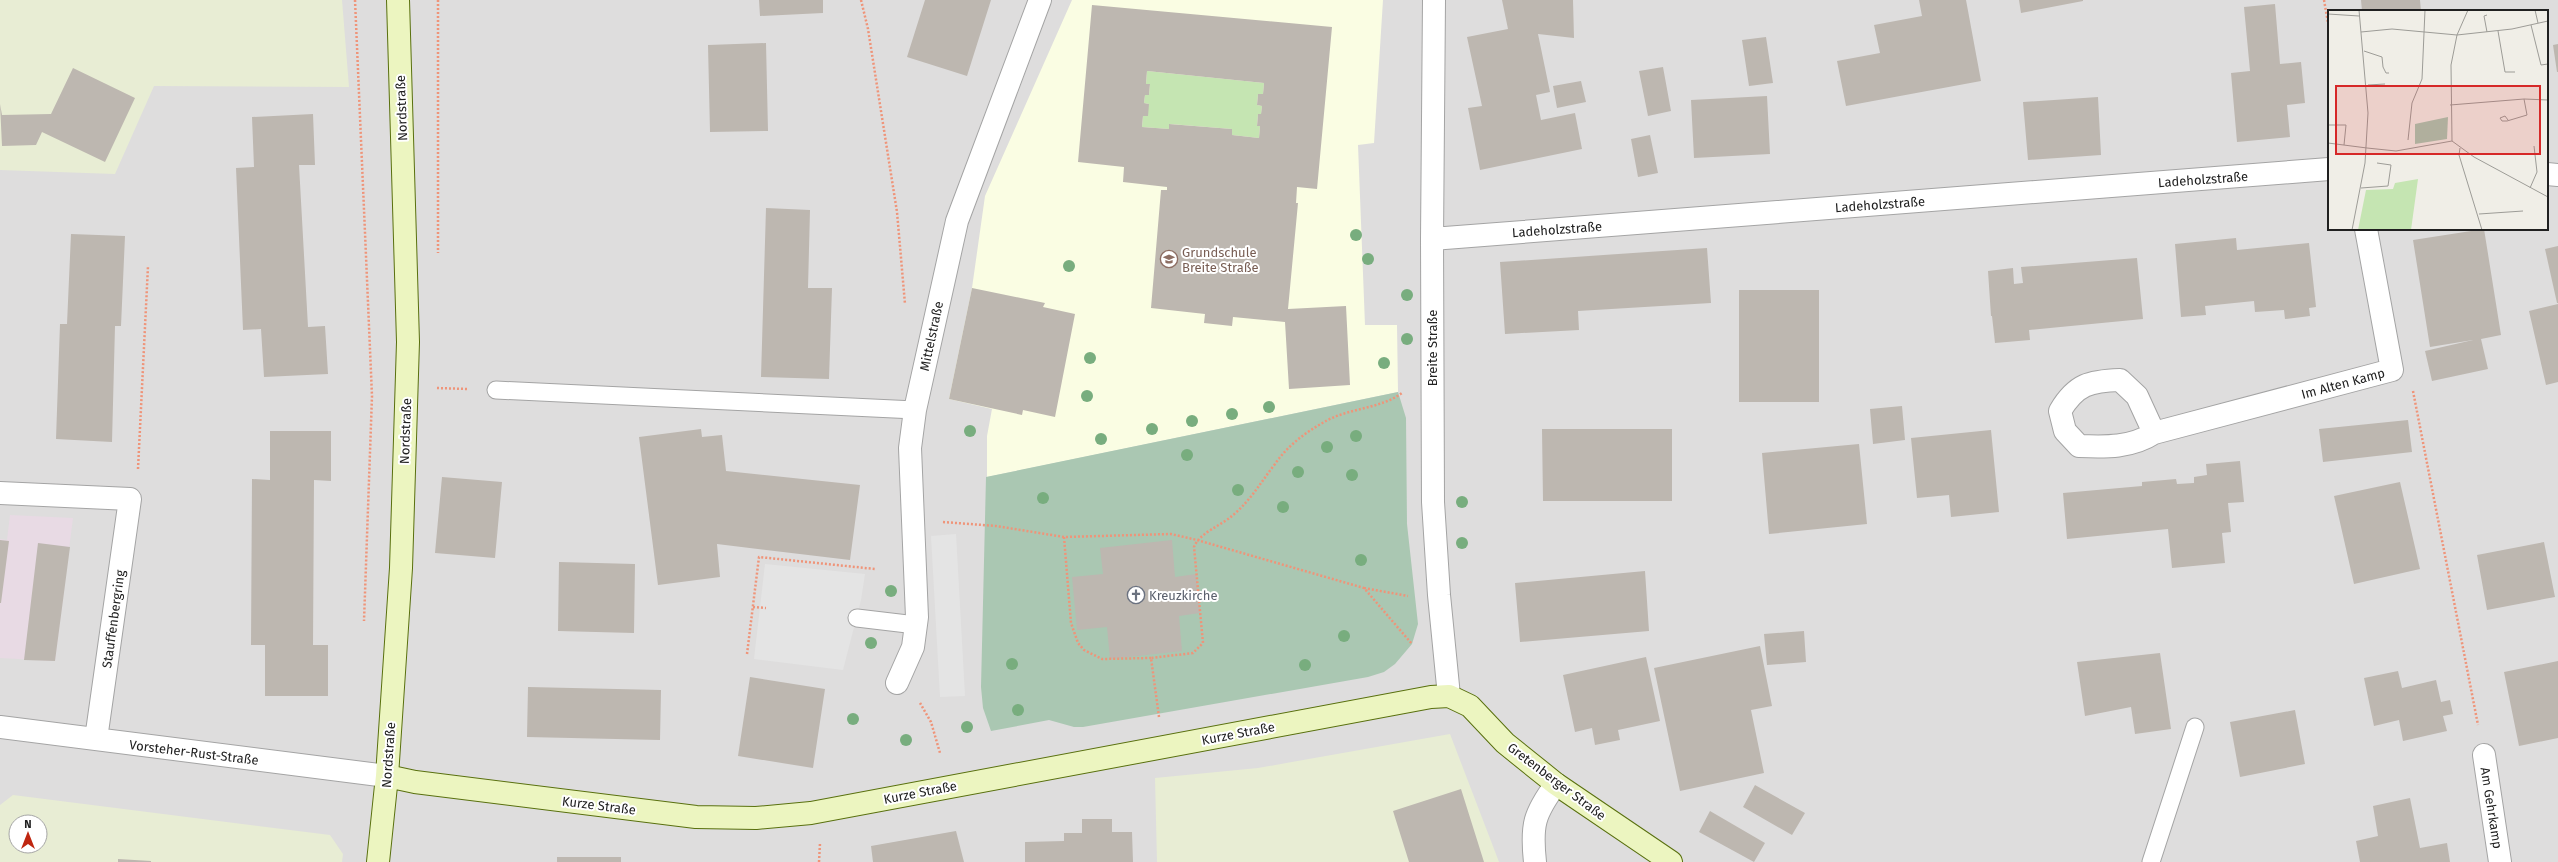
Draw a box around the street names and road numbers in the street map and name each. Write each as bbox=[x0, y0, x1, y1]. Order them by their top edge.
street label: Nordstraße bbox=[393, 75, 410, 141]
street label: Ladeholzstraße bbox=[2158, 169, 2249, 190]
street label: Ladeholzstraße bbox=[1835, 194, 1926, 215]
street label: Ladeholzstraße bbox=[1512, 219, 1603, 240]
street label: Mittelstraße bbox=[917, 300, 946, 372]
street label: Breite Straße bbox=[1425, 310, 1440, 386]
street label: Im Alten Kamp bbox=[2300, 365, 2387, 402]
street label: Nordstraße bbox=[397, 398, 414, 464]
street label: Stauffenbergring bbox=[99, 569, 128, 669]
street label: Kurze Straße bbox=[1200, 719, 1276, 748]
street label: Nordstraße bbox=[379, 722, 398, 789]
street label: Vorsteher-Rust-Straße bbox=[128, 737, 259, 768]
street label: Gretenberger Straße bbox=[1505, 740, 1609, 823]
street label: Am Gehrkamp bbox=[2478, 766, 2505, 850]
street label: Kurze Straße bbox=[882, 778, 958, 807]
street label: Kurze Straße bbox=[561, 794, 637, 817]

